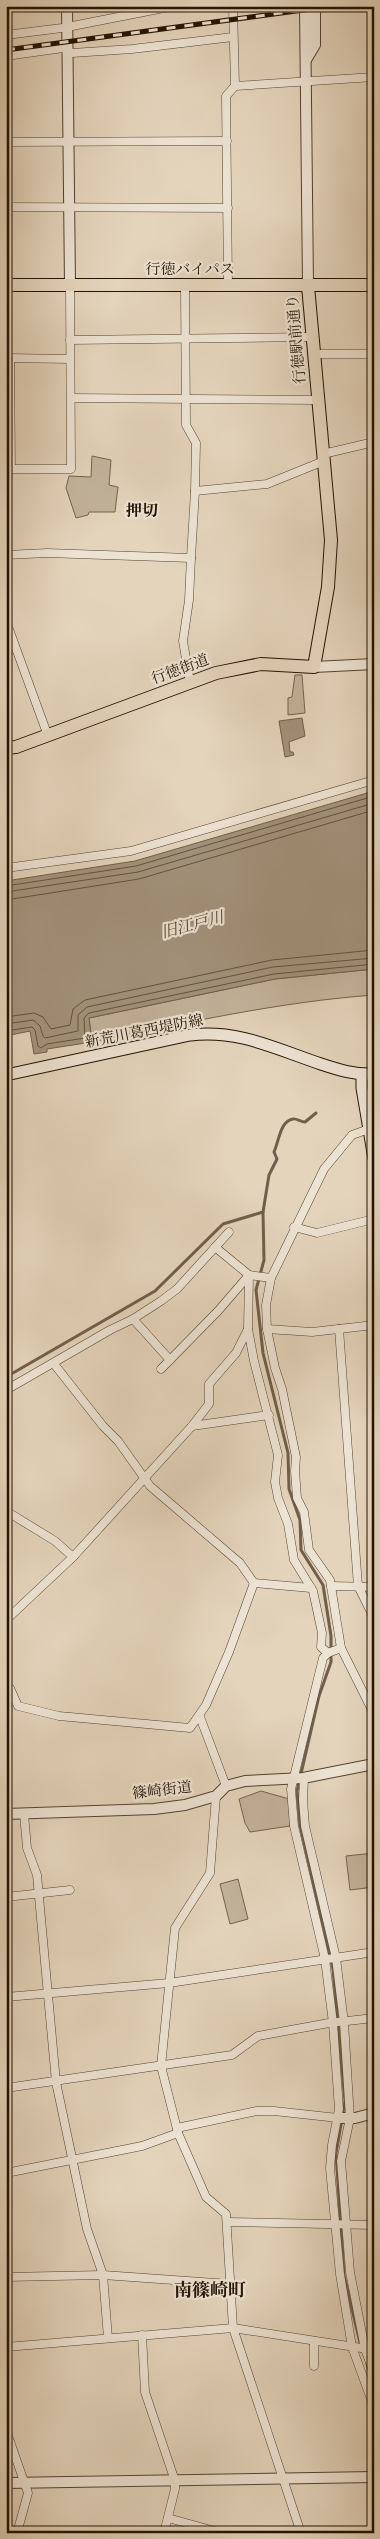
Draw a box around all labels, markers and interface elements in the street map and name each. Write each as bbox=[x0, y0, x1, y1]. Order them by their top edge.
street label: 行徳バイパス bbox=[145, 260, 235, 279]
street label: 行徳駅前通り bbox=[283, 293, 310, 385]
district label: 押切 bbox=[126, 502, 158, 522]
street label: 行徳街道 bbox=[149, 650, 212, 689]
water label: 旧江戸川 bbox=[159, 907, 228, 944]
street label: 新荒川葛西堤防線 bbox=[83, 1011, 205, 1052]
street label: 篠崎街道 bbox=[131, 1777, 193, 1804]
district label: 南篠崎町 bbox=[174, 2280, 246, 2303]

